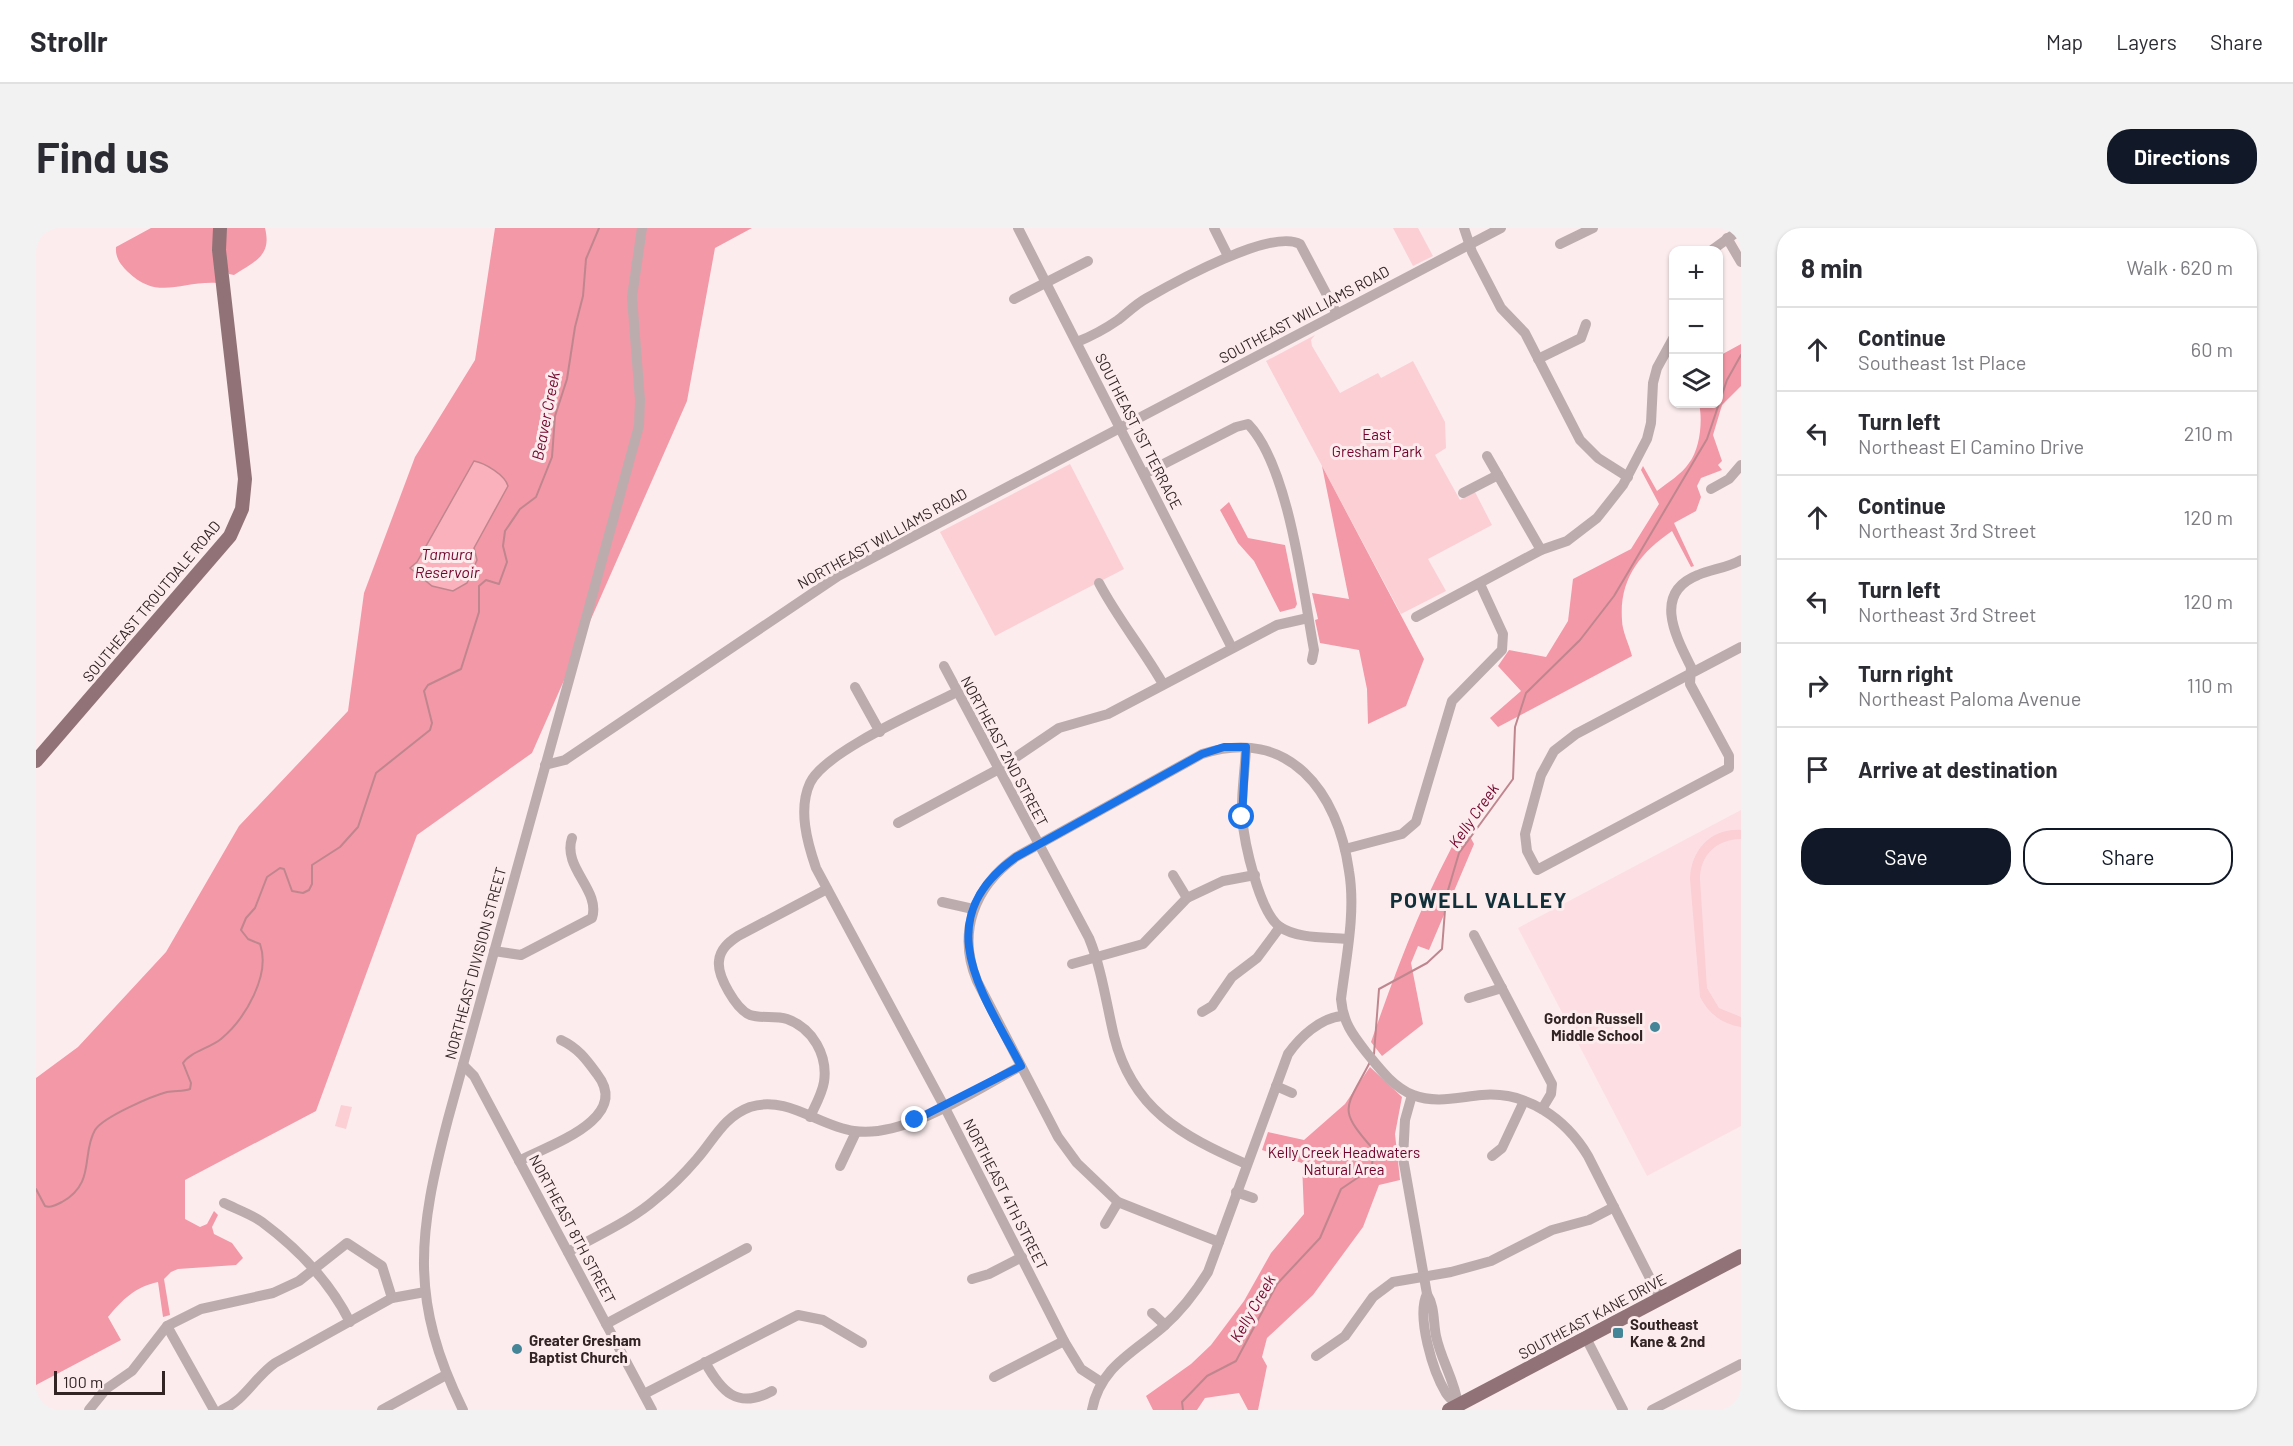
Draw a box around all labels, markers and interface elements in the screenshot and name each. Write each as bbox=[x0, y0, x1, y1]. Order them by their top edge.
text: Strollr bbox=[30, 24, 108, 58]
text: Map bbox=[2046, 29, 2083, 54]
text: Layers bbox=[2116, 29, 2177, 54]
text: Share bbox=[2210, 29, 2263, 54]
button: Directions bbox=[2107, 129, 2257, 184]
text: Find us bbox=[36, 131, 169, 181]
map controls bbox=[1669, 246, 1723, 408]
button: + bbox=[1669, 246, 1723, 300]
text: 8 min bbox=[1801, 252, 1863, 283]
text: Walk · 620 m bbox=[2126, 255, 2233, 279]
street label: SOUTHEAST WILLIAMS ROAD bbox=[1216, 261, 1392, 367]
button: − bbox=[1669, 300, 1723, 354]
text: Continue bbox=[1858, 324, 1946, 350]
icon: ahead bbox=[1801, 333, 1834, 366]
text: 60 m bbox=[2191, 337, 2233, 361]
street label: SOUTHEAST 1ST TERRACE bbox=[1092, 350, 1186, 512]
text: Southeast 1st Place bbox=[1858, 350, 2026, 374]
button: layers bbox=[1669, 354, 1723, 408]
water label: Beaver Creek bbox=[527, 370, 563, 462]
text: Turn left bbox=[1858, 408, 1941, 434]
icon: left bbox=[1801, 417, 1834, 450]
text: 210 m bbox=[2184, 421, 2233, 445]
park label: East Gresham Park bbox=[1332, 425, 1423, 460]
text: Northeast El Camino Drive bbox=[1858, 434, 2084, 458]
street label: NORTHEAST WILLIAMS ROAD bbox=[794, 484, 970, 592]
text: Continue bbox=[1858, 492, 1946, 518]
icon: ahead bbox=[1801, 501, 1834, 534]
text: 120 m bbox=[2183, 505, 2233, 529]
street label: SOUTHEAST TROUTDALE ROAD bbox=[78, 517, 224, 685]
text: Northeast 3rd Street bbox=[1858, 518, 2037, 542]
water label: Tamura Reservoir bbox=[415, 544, 481, 581]
text: Turn left bbox=[1858, 576, 1941, 602]
icon: left bbox=[1801, 585, 1834, 618]
text: 120 m bbox=[2183, 589, 2233, 613]
text: Northeast 3rd Street bbox=[1858, 602, 2037, 626]
text: Turn right bbox=[1858, 660, 1953, 686]
icon: right bbox=[1801, 669, 1834, 702]
street label: NORTHEAST 2ND STREET bbox=[958, 673, 1052, 829]
text: 110 m bbox=[2187, 673, 2233, 697]
text: Northeast Paloma Avenue bbox=[1858, 686, 2081, 710]
icon: arrive bbox=[1801, 753, 1834, 786]
text: Arrive at destination bbox=[1858, 756, 2057, 782]
water label: Kelly Creek bbox=[1444, 779, 1502, 851]
route start bbox=[1228, 803, 1254, 829]
button: Save bbox=[1801, 828, 2011, 885]
button: Share bbox=[2023, 828, 2233, 885]
street label: NORTHEAST DIVISION STREET bbox=[441, 865, 509, 1061]
district label: POWELL VALLEY bbox=[1390, 887, 1568, 912]
place label: Gordon Russell Middle School bbox=[1544, 1009, 1643, 1044]
marker: Gordon Russell Middle School bbox=[1648, 1020, 1662, 1034]
route end bbox=[901, 1106, 927, 1132]
street label: NORTHEAST 4TH STREET bbox=[960, 1115, 1052, 1273]
park label: Kelly Creek Headwaters Natural Area bbox=[1268, 1143, 1420, 1178]
street label: NORTHEAST 8TH STREET bbox=[526, 1151, 620, 1307]
street label: SOUTHEAST KANE DRIVE bbox=[1515, 1269, 1669, 1363]
water label: Kelly Creek bbox=[1225, 1271, 1279, 1345]
place label: Southeast Kane & 2nd bbox=[1630, 1315, 1705, 1350]
marker: Southeast Kane & 2nd bbox=[1611, 1326, 1625, 1340]
place label: Greater Gresham Baptist Church bbox=[529, 1331, 641, 1366]
marker: Greater Gresham Baptist Church bbox=[510, 1342, 524, 1356]
scale bar bbox=[54, 1368, 165, 1396]
text: 100 m bbox=[63, 1372, 103, 1391]

